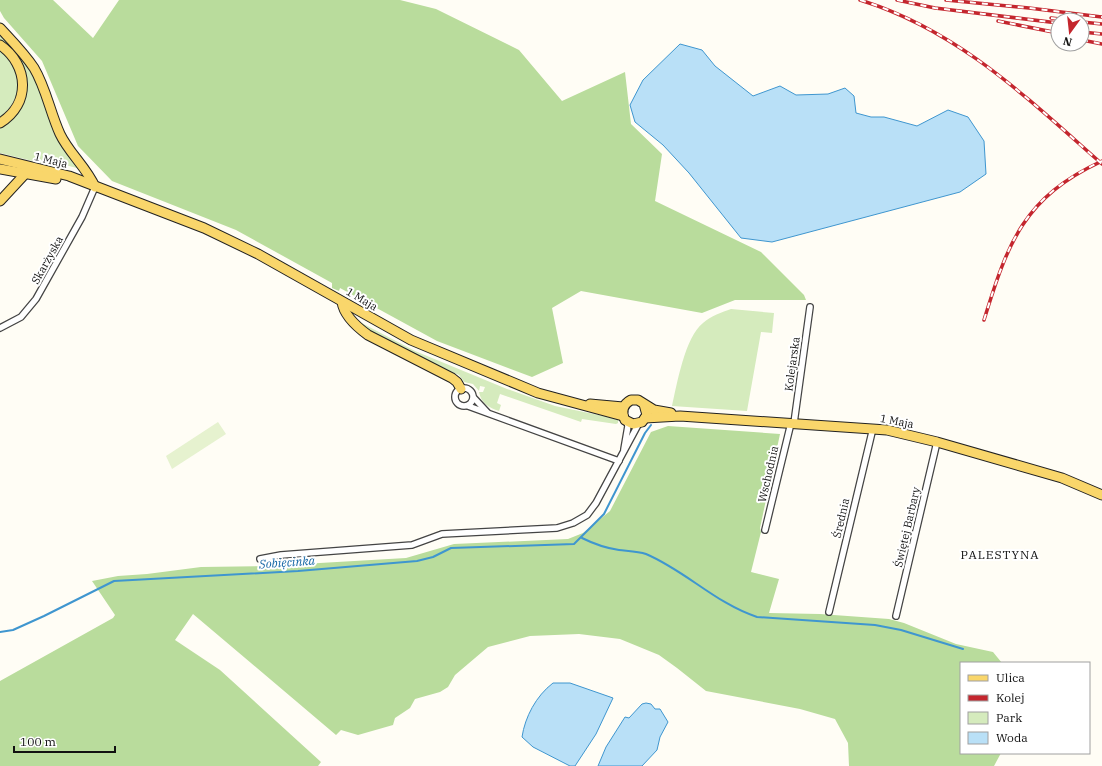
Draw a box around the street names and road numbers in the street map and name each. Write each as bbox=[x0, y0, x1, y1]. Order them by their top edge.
street label: 1 Maja bbox=[33, 149, 69, 171]
street label: Skarżyska bbox=[28, 233, 66, 287]
street label: 1 Maja bbox=[344, 284, 380, 314]
street label: Kolejarska bbox=[781, 336, 803, 392]
street label: 1 Maja bbox=[879, 411, 915, 431]
street label: Wschodnia bbox=[755, 444, 781, 504]
street label: Świętej Barbary bbox=[891, 485, 923, 569]
street label: Średnia bbox=[830, 497, 852, 539]

